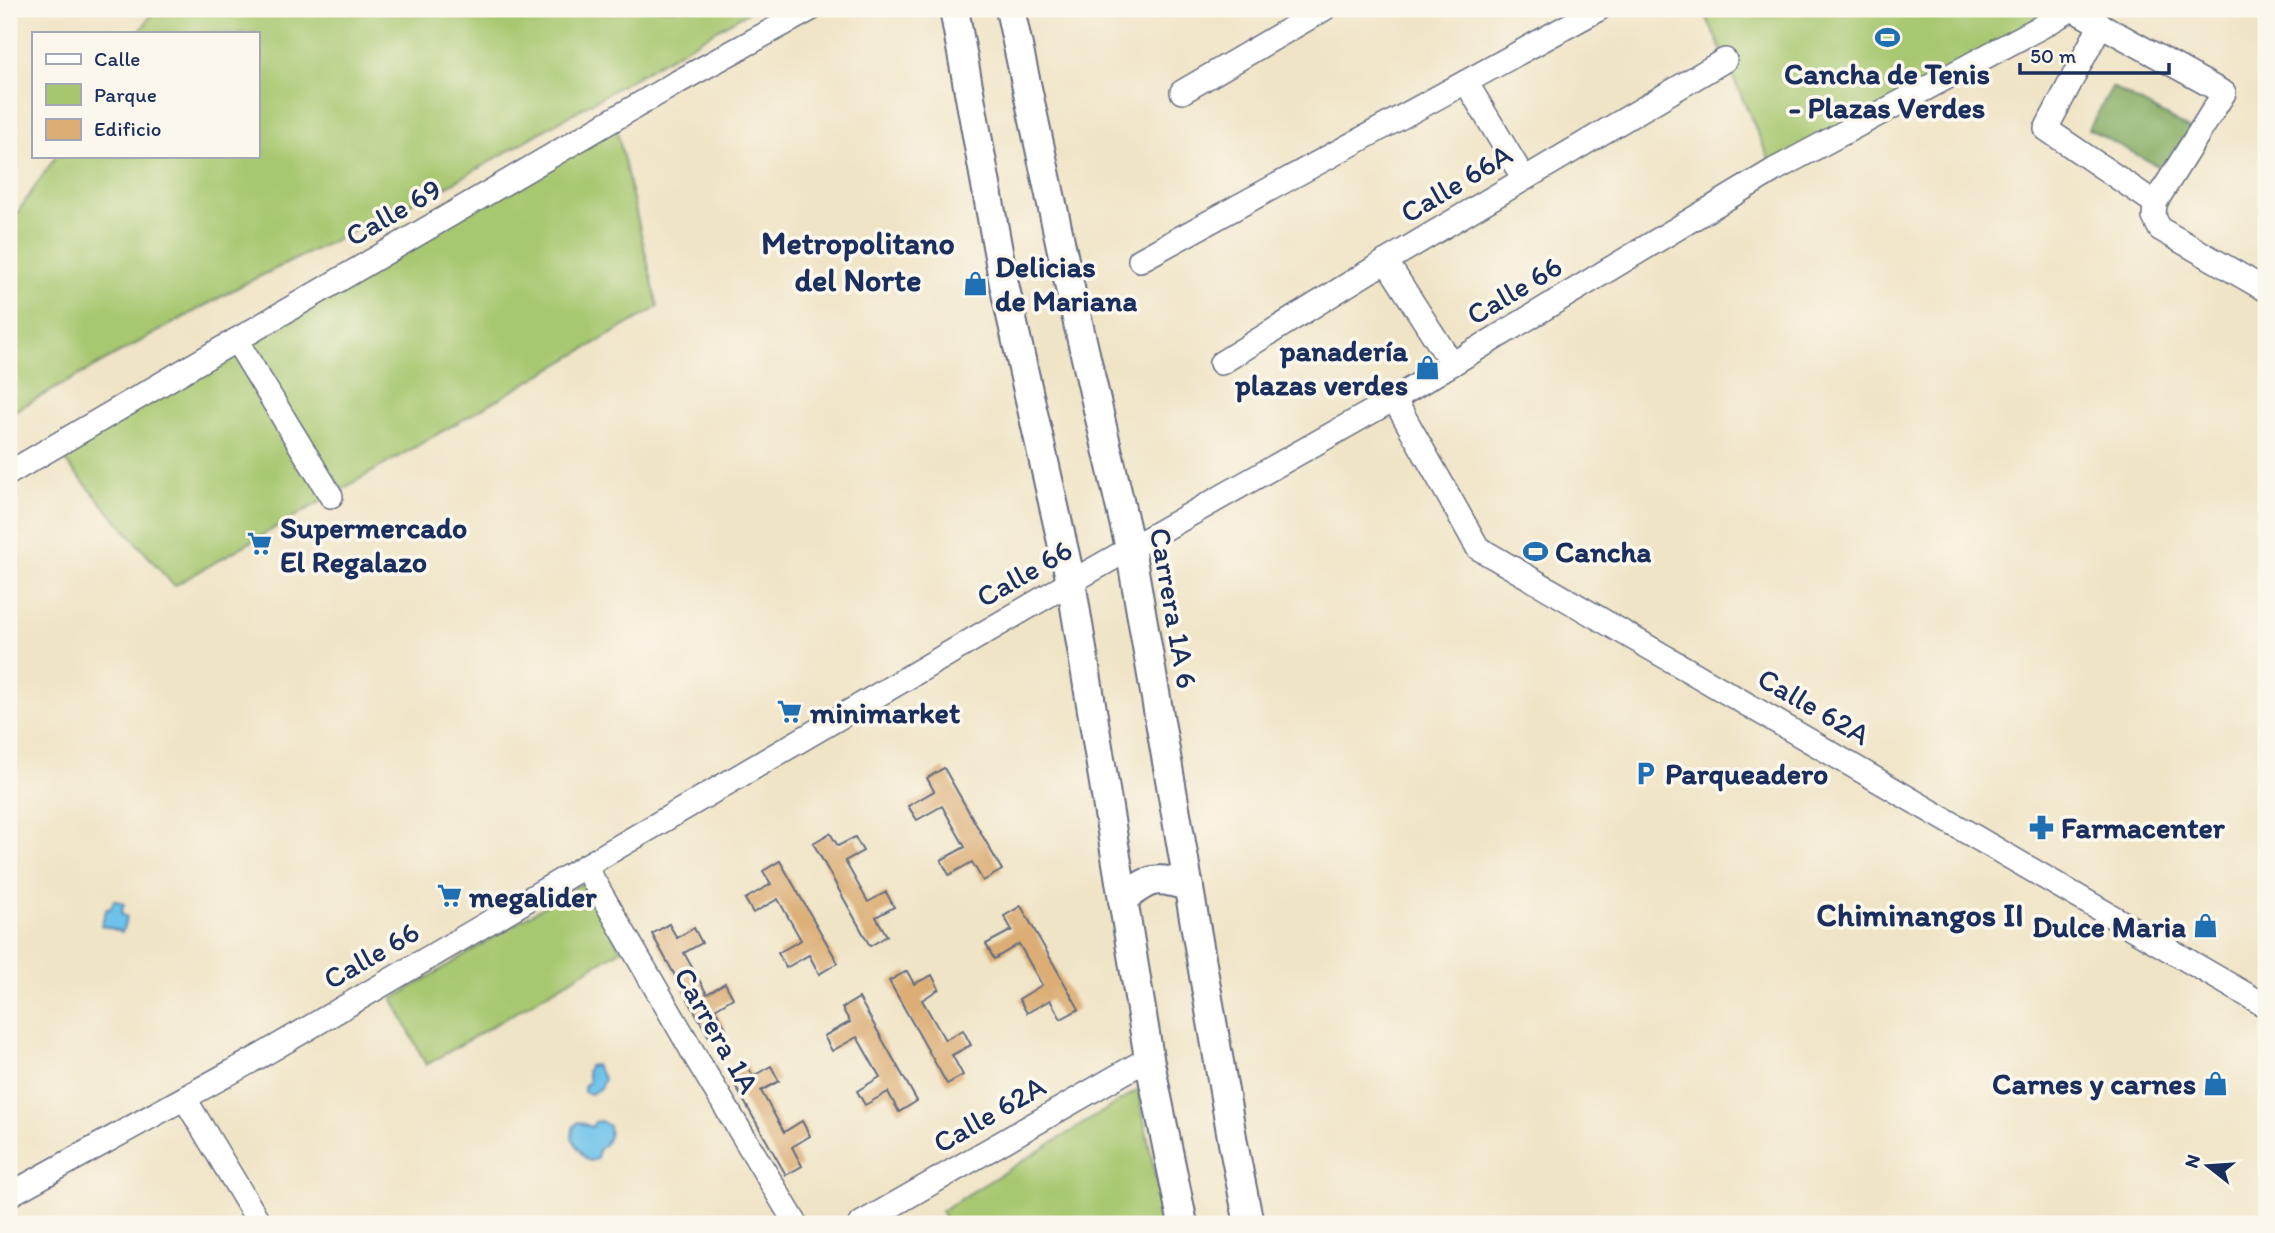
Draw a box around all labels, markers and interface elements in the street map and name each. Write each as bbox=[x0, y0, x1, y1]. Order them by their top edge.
sports icon: Cancha de Tenis - Plazas Verdes bbox=[1873, 24, 1901, 52]
legend bbox=[32, 32, 259, 158]
scale bar bbox=[2020, 32, 2168, 76]
text: 50 m bbox=[2030, 43, 2077, 68]
text: Calle bbox=[94, 46, 140, 71]
place label: Cancha de Tenis - Plazas Verdes bbox=[1784, 55, 1990, 126]
text: Parque bbox=[94, 82, 157, 107]
text: Edificio bbox=[94, 116, 162, 141]
street label: Calle 66A bbox=[1393, 135, 1519, 231]
street label: Calle 69 bbox=[339, 170, 447, 254]
district label: Metropolitano del Norte bbox=[761, 224, 955, 299]
street label: Calle 66 bbox=[1460, 247, 1568, 333]
place label: Delicias de Mariana bbox=[995, 248, 1137, 319]
shop icon: Delicias de Mariana bbox=[961, 269, 989, 297]
place label: panadería plazas verdes bbox=[1234, 332, 1408, 403]
shop icon: panadería plazas verdes bbox=[1414, 353, 1442, 381]
place label: Supermercado El Regalazo bbox=[280, 509, 467, 580]
street label: Carrera 1A 6 bbox=[1142, 525, 1206, 691]
supermarket icon: Supermercado El Regalazo bbox=[246, 530, 274, 558]
street label: Calle 66 bbox=[969, 531, 1079, 615]
place label: Cancha bbox=[1555, 533, 1651, 570]
sports icon: Cancha bbox=[1521, 537, 1549, 565]
street label: Calle 62A bbox=[1751, 659, 1877, 753]
place label: minimarket bbox=[809, 694, 960, 731]
supermarket icon: minimarket bbox=[776, 698, 804, 726]
place label: Parqueadero bbox=[1665, 755, 1828, 792]
parking icon: Parqueadero bbox=[1631, 759, 1659, 787]
place label: Farmacenter bbox=[2061, 809, 2226, 846]
pharmacy icon: Farmacenter bbox=[2027, 813, 2055, 841]
place label: megalider bbox=[468, 878, 597, 915]
supermarket icon: megalider bbox=[435, 882, 463, 910]
district label: Chiminangos II bbox=[1816, 896, 2024, 934]
place label: Dulce Maria bbox=[2032, 908, 2186, 945]
shop icon: Dulce Maria bbox=[2192, 912, 2220, 940]
street label: Calle 66 bbox=[316, 913, 426, 997]
street label: Carrera 1A bbox=[666, 960, 768, 1100]
place label: Carnes y carnes bbox=[1992, 1065, 2196, 1102]
street label: Calle 62A bbox=[926, 1067, 1052, 1161]
shop icon: Carnes y carnes bbox=[2202, 1069, 2230, 1097]
north arrow bbox=[2174, 1132, 2244, 1202]
text: N bbox=[2179, 1152, 2205, 1171]

